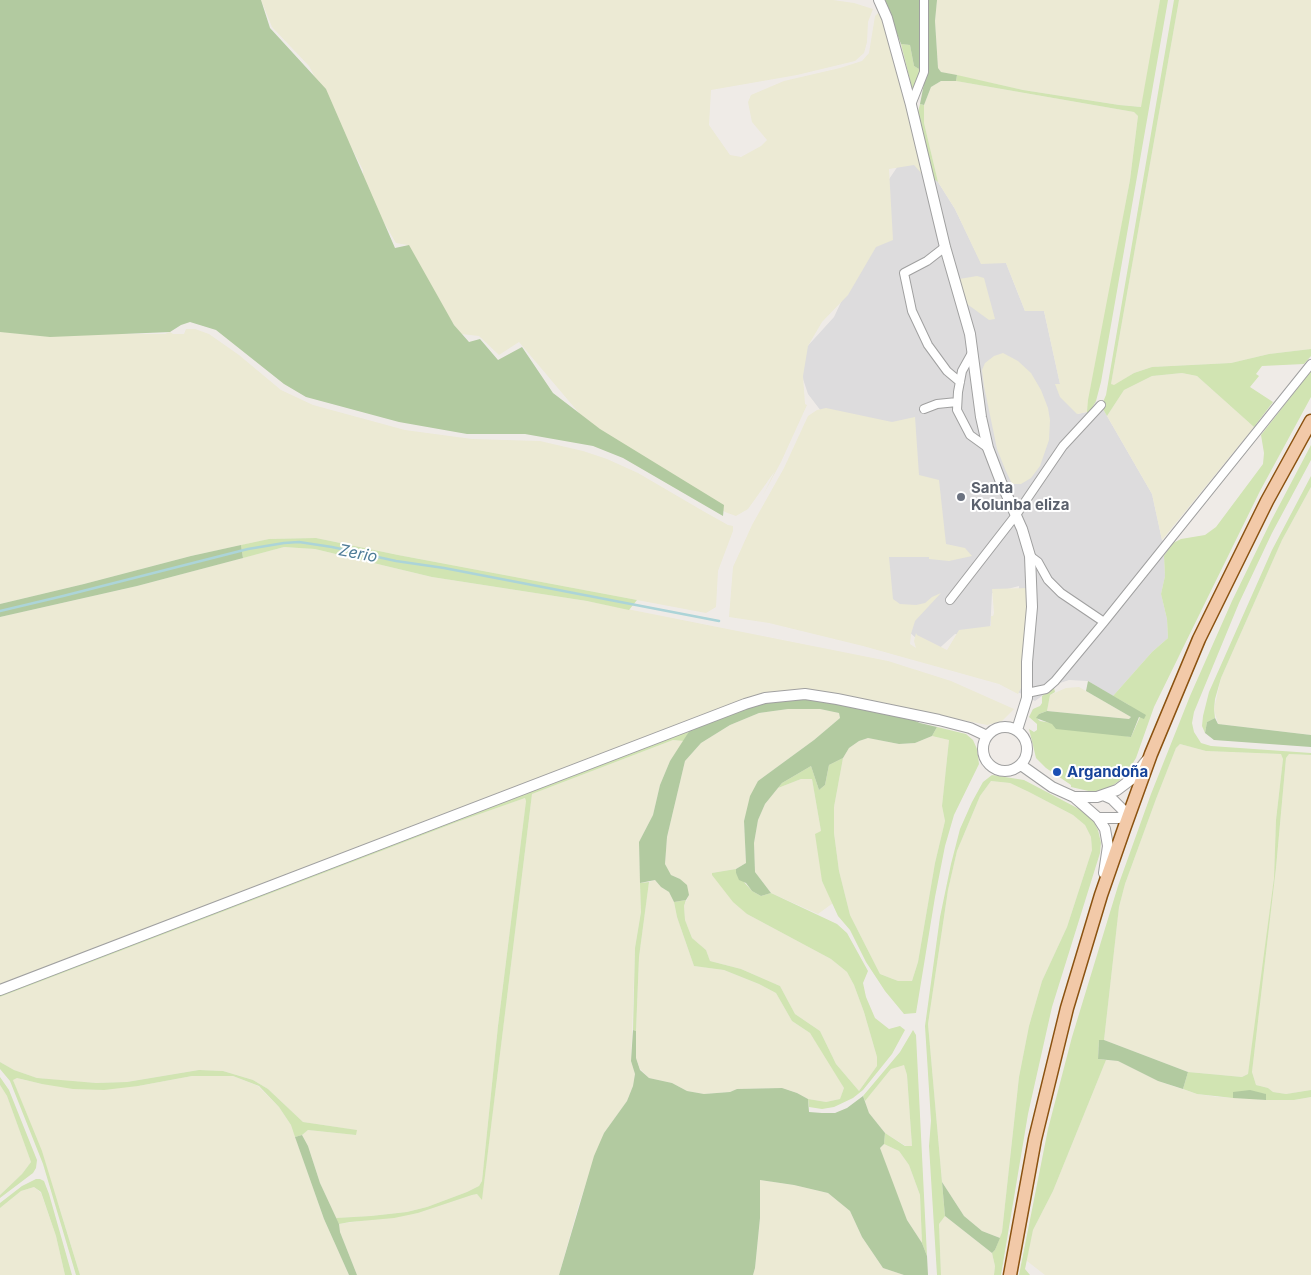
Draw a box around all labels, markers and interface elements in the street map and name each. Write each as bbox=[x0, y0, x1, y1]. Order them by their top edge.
place label: Santa Kolunba eliza bbox=[971, 479, 1069, 514]
marker: Santa Kolunba eliza bbox=[955, 491, 967, 503]
water label: Zerio bbox=[337, 541, 379, 567]
place label: Argandoña bbox=[1067, 763, 1148, 781]
marker: Argandoña bbox=[1051, 766, 1063, 778]

